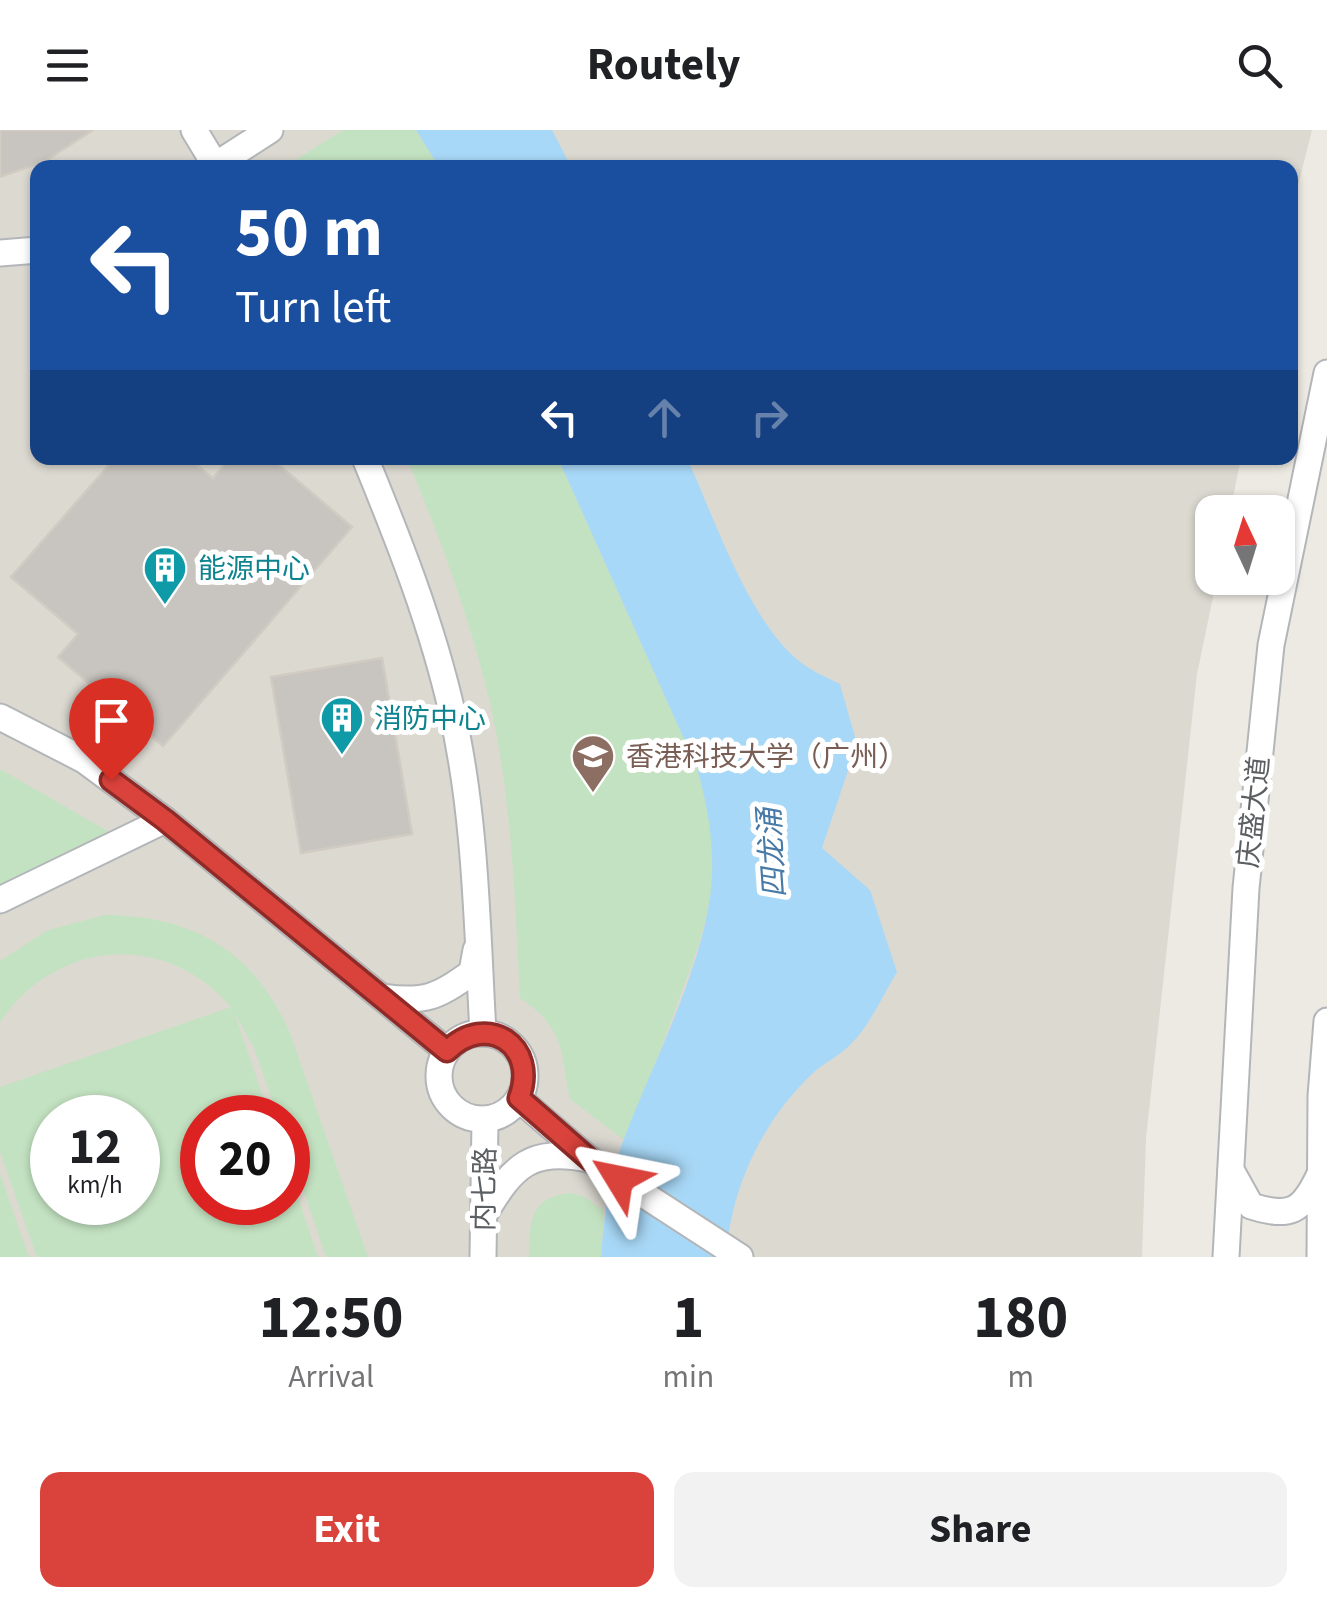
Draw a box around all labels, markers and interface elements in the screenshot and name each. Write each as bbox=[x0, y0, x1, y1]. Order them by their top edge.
text: Routely bbox=[587, 33, 740, 97]
icon: menu bbox=[40, 38, 95, 93]
icon: search bbox=[1232, 38, 1287, 93]
text: 50 m bbox=[235, 183, 383, 283]
icon: left bbox=[70, 200, 200, 330]
text: Turn left bbox=[235, 276, 391, 340]
icon: left bbox=[532, 390, 587, 445]
icon: ahead bbox=[637, 390, 692, 445]
icon: right bbox=[742, 390, 797, 445]
north arrow bbox=[1195, 495, 1295, 595]
map controls bbox=[1195, 495, 1295, 595]
building icon: 能源中心 bbox=[142, 545, 188, 606]
place label: 能源中心 bbox=[198, 549, 310, 589]
pin bbox=[69, 678, 154, 781]
icon: arrive bbox=[84, 693, 139, 748]
building icon: 消防中心 bbox=[319, 695, 365, 756]
place label: 消防中心 bbox=[374, 699, 486, 739]
school or university icon: 香港科技大学（广州） bbox=[570, 733, 616, 794]
place label: 香港科技大学（广州） bbox=[626, 737, 906, 777]
street label: 庆盛大道 bbox=[1228, 754, 1280, 870]
water label: 四龙涌 bbox=[748, 804, 797, 899]
speed limit sign: 20 bbox=[180, 1095, 310, 1225]
text: 12 bbox=[69, 1112, 121, 1183]
position arrow bbox=[567, 1127, 671, 1231]
street label: 内七路 bbox=[464, 1147, 506, 1231]
text: km/h bbox=[67, 1167, 123, 1203]
text: 12:50 bbox=[259, 1276, 404, 1361]
text: 1 bbox=[673, 1276, 704, 1361]
text: 180 bbox=[973, 1276, 1068, 1361]
text: Arrival bbox=[288, 1354, 374, 1400]
text: min bbox=[662, 1354, 714, 1400]
text: m bbox=[1007, 1354, 1034, 1400]
button: Exit bbox=[40, 1472, 654, 1587]
button: Share bbox=[674, 1472, 1287, 1587]

